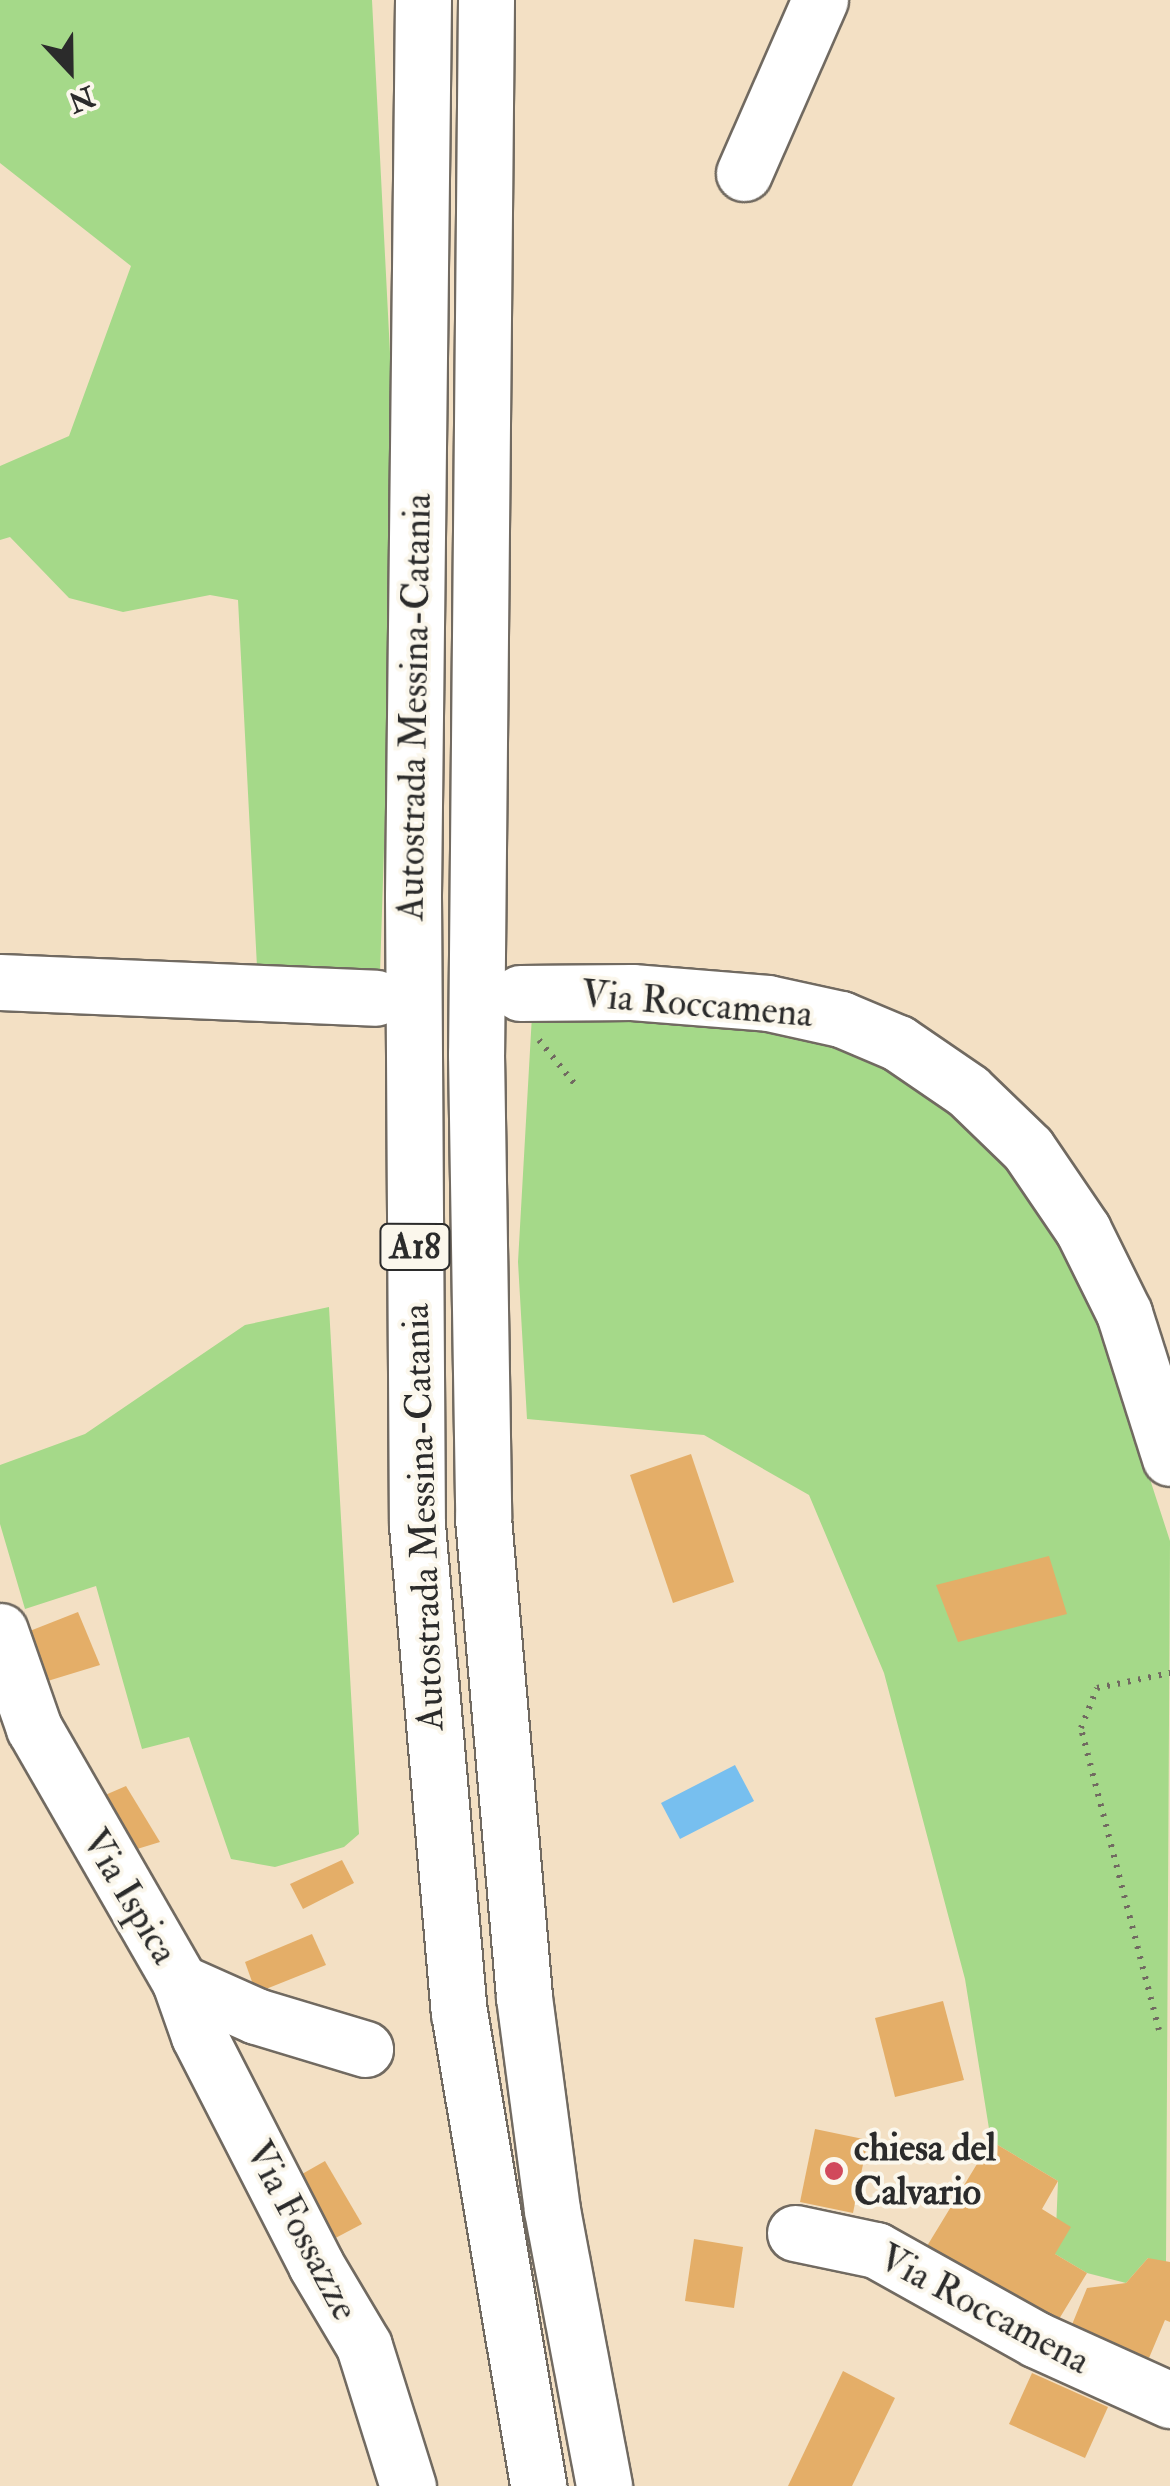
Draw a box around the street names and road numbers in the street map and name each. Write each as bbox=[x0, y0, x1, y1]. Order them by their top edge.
street label: Autostrada Messina-Catania bbox=[388, 493, 442, 921]
street label: Via Roccamena bbox=[579, 972, 815, 1038]
road number: A18 bbox=[378, 1217, 452, 1277]
street label: Autostrada Messina-Catania bbox=[394, 1303, 454, 1731]
street label: Via Ispica bbox=[71, 1822, 187, 1972]
street label: Via Fossazze bbox=[235, 2134, 367, 2328]
street label: Via Roccamena bbox=[871, 2235, 1097, 2385]

